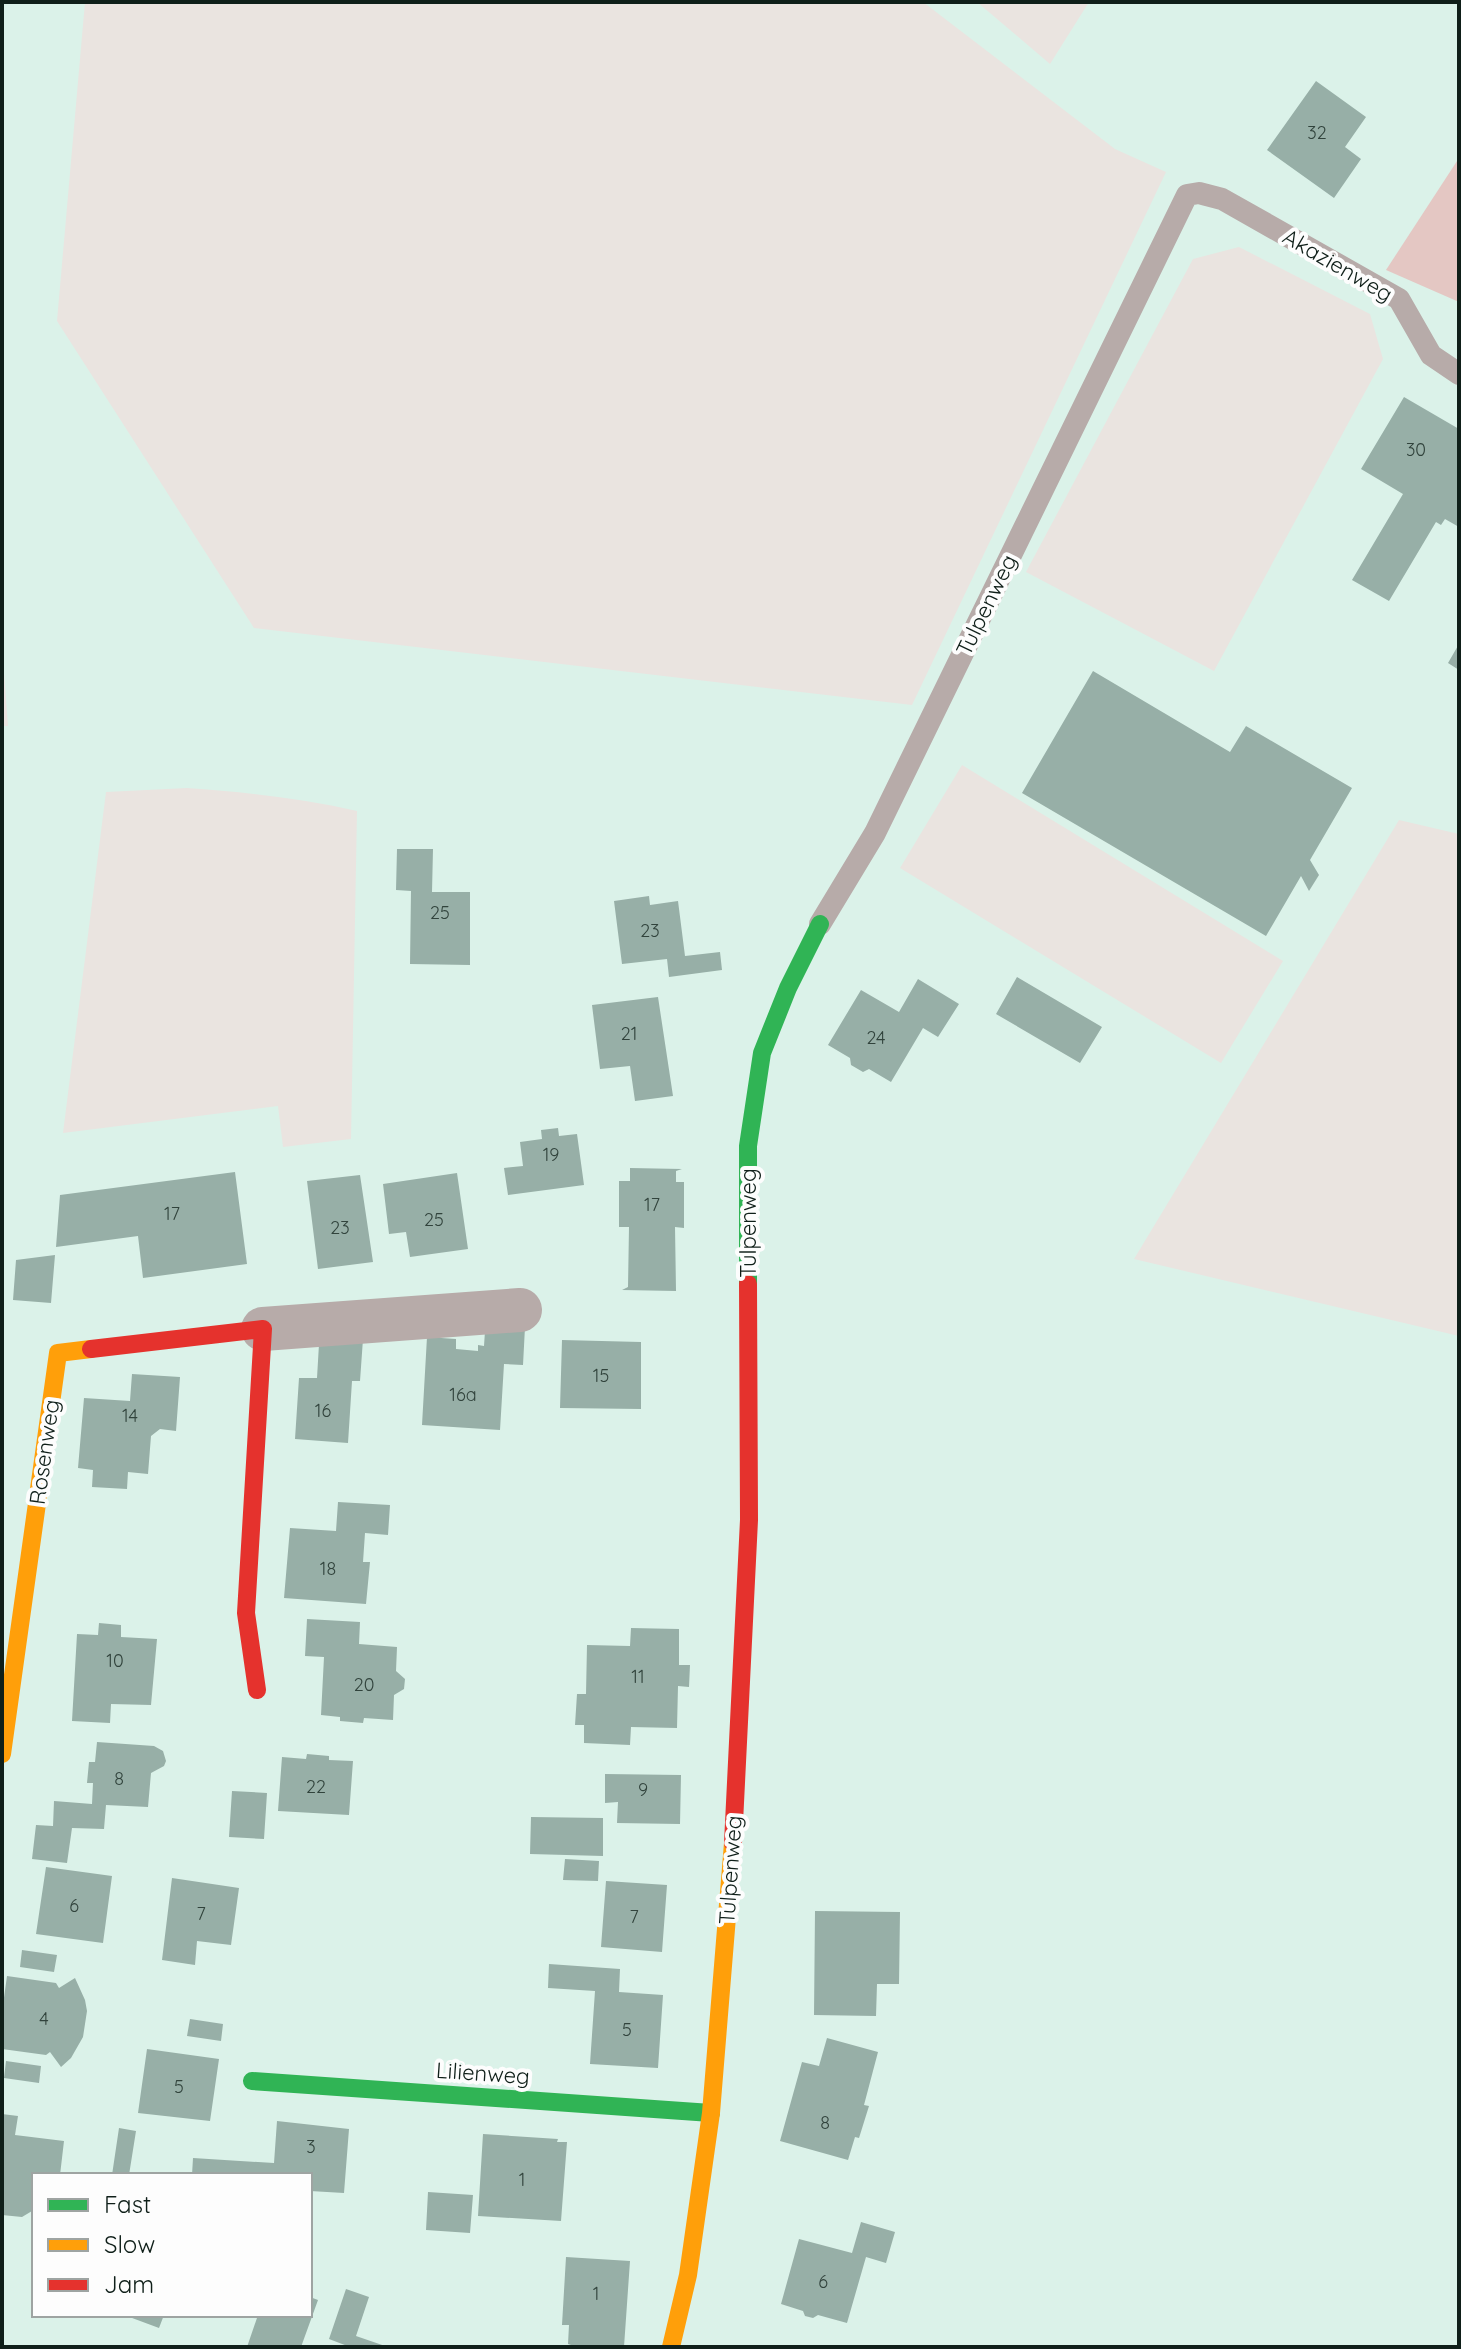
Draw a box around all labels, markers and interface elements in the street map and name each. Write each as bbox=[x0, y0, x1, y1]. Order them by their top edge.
house number: 32 bbox=[1307, 121, 1327, 144]
street label: Akazienweg bbox=[1278, 222, 1398, 308]
house number: 30 bbox=[1406, 438, 1426, 461]
street label: Tulpenweg bbox=[949, 550, 1023, 660]
house number: 25 bbox=[430, 901, 450, 924]
house number: 23 bbox=[640, 919, 660, 942]
house number: 21 bbox=[621, 1022, 637, 1045]
house number: 24 bbox=[866, 1026, 886, 1049]
house number: 19 bbox=[543, 1143, 559, 1166]
street label: Tulpenweg bbox=[734, 1168, 762, 1278]
house number: 17 bbox=[644, 1193, 660, 1216]
house number: 17 bbox=[164, 1202, 180, 1225]
house number: 25 bbox=[424, 1208, 444, 1231]
house number: 23 bbox=[330, 1216, 350, 1239]
house number: 15 bbox=[593, 1364, 609, 1387]
house number: 16a bbox=[449, 1383, 477, 1406]
street label: Rosenweg bbox=[23, 1398, 65, 1506]
house number: 16 bbox=[315, 1399, 331, 1422]
house number: 14 bbox=[122, 1404, 138, 1427]
house number: 18 bbox=[320, 1557, 336, 1580]
house number: 10 bbox=[106, 1649, 124, 1672]
house number: 11 bbox=[631, 1665, 645, 1688]
house number: 20 bbox=[354, 1673, 374, 1696]
house number: 8 bbox=[114, 1767, 124, 1790]
house number: 22 bbox=[306, 1775, 326, 1798]
house number: 9 bbox=[638, 1778, 648, 1801]
street label: Tulpenweg bbox=[712, 1815, 748, 1925]
house number: 6 bbox=[69, 1894, 79, 1917]
house number: 7 bbox=[196, 1902, 206, 1925]
house number: 7 bbox=[629, 1905, 639, 1928]
house number: 4 bbox=[39, 2007, 49, 2030]
house number: 5 bbox=[622, 2018, 632, 2041]
street label: Lilienweg bbox=[435, 2056, 531, 2090]
house number: 5 bbox=[174, 2075, 184, 2098]
house number: 8 bbox=[820, 2111, 830, 2134]
house number: 3 bbox=[306, 2135, 316, 2158]
house number: 1 bbox=[519, 2168, 525, 2191]
legend bbox=[32, 2173, 312, 2317]
text: Fast bbox=[104, 2189, 151, 2219]
text: Slow bbox=[104, 2229, 155, 2259]
text: Jam bbox=[104, 2269, 154, 2299]
house number: 6 bbox=[818, 2270, 828, 2293]
house number: 1 bbox=[593, 2282, 599, 2305]

